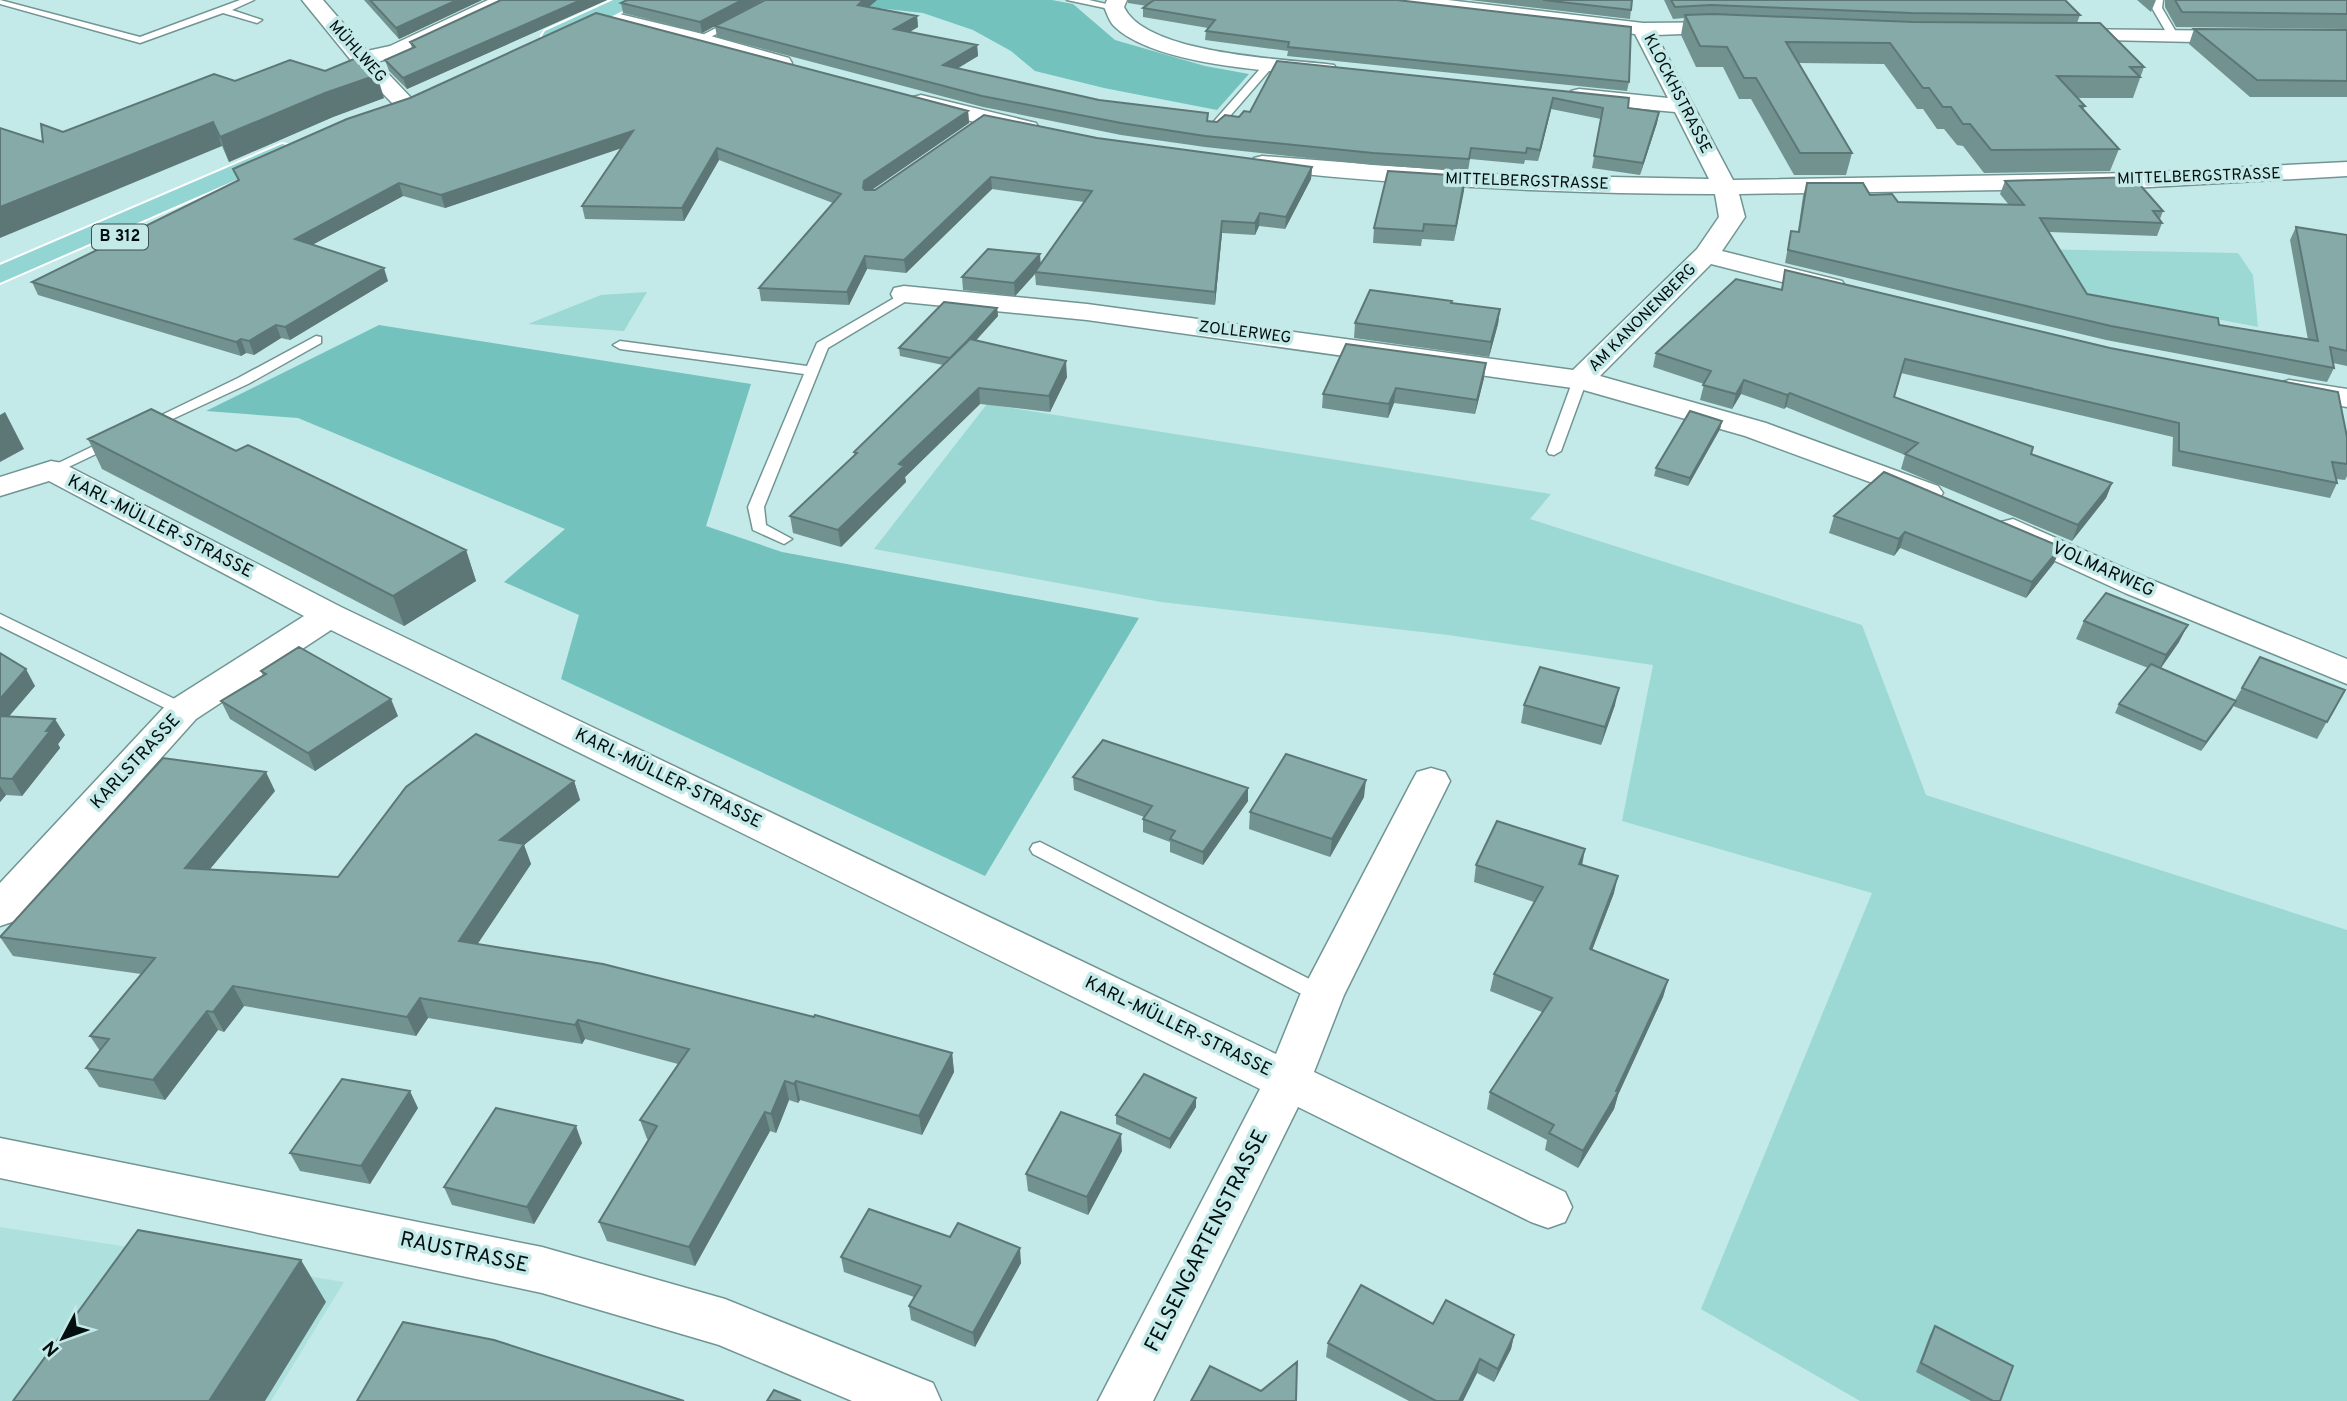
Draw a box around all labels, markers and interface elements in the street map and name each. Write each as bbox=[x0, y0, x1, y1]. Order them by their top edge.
street label: MÜHLWEG bbox=[324, 15, 392, 87]
street label: KLOCKHSTRASSE bbox=[1638, 31, 1716, 157]
street label: MITTELBERGSTRASSE bbox=[2117, 164, 2281, 190]
street label: MITTELBERGSTRASSE bbox=[1445, 169, 1609, 195]
road number: B 312 bbox=[92, 224, 148, 249]
street label: AM KANONENBERG bbox=[1585, 260, 1701, 376]
street label: ZOLLERWEG bbox=[1198, 317, 1292, 349]
street label: KARL-MÜLLER-STRASSE bbox=[63, 468, 258, 584]
street label: VOLMARWEG bbox=[2048, 537, 2158, 603]
street label: KARLSTRASSE bbox=[86, 710, 186, 814]
street label: KARL-MÜLLER-STRASSE bbox=[571, 722, 766, 834]
street label: KARL-MÜLLER-STRASSE bbox=[1081, 970, 1276, 1082]
street label: FELSENGARTENSTRASSE bbox=[1139, 1125, 1275, 1357]
street label: RAUSTRASSE bbox=[397, 1226, 531, 1280]
north arrow bbox=[28, 1303, 98, 1373]
text: N bbox=[38, 1335, 65, 1361]

